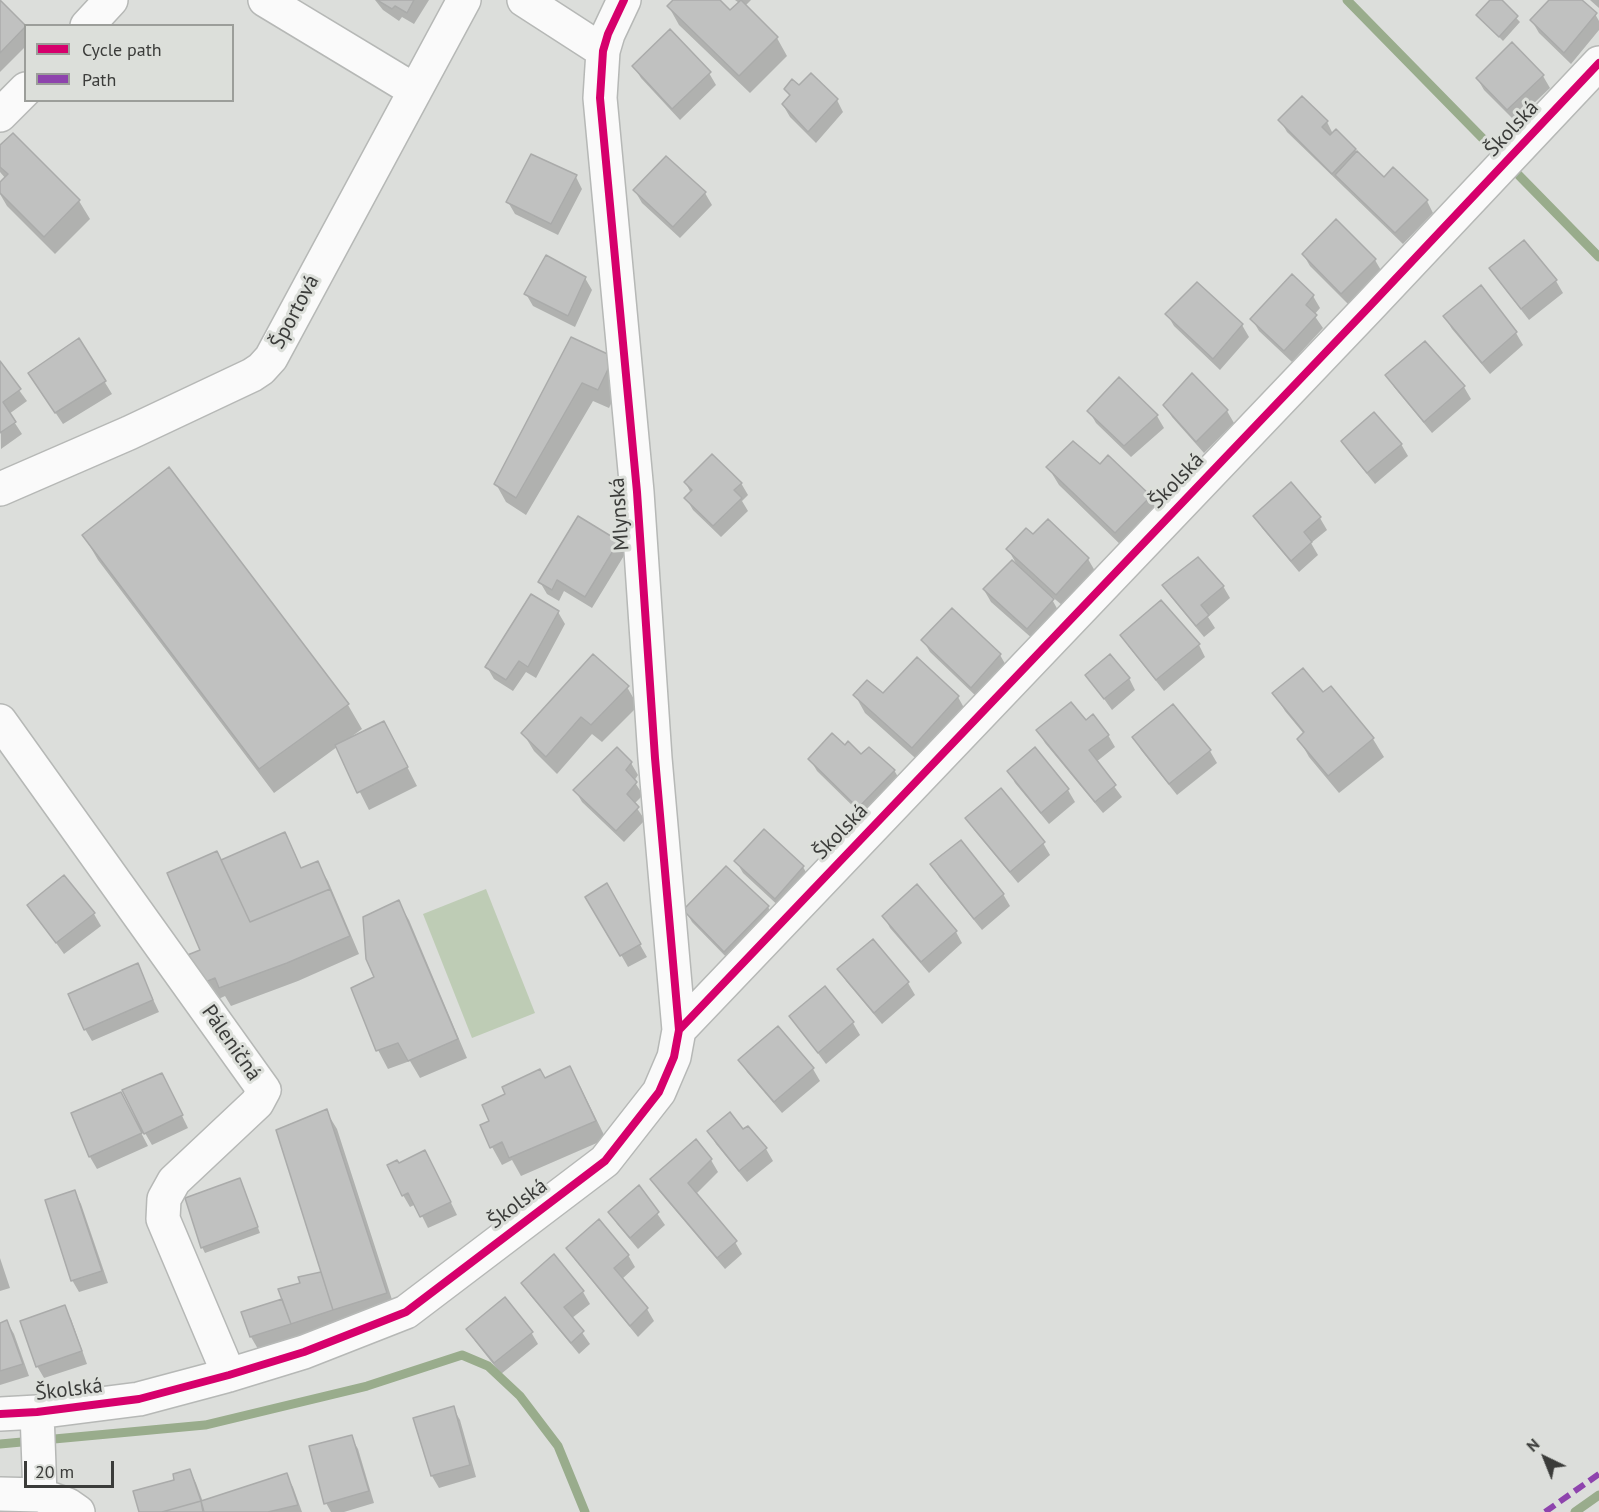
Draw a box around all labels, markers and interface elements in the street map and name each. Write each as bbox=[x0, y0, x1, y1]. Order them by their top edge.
legend bbox=[24, 24, 234, 102]
text: Cycle path bbox=[82, 38, 162, 61]
text: Path bbox=[82, 68, 116, 91]
street label: Školská bbox=[1480, 96, 1544, 162]
street label: Športová bbox=[265, 271, 325, 353]
street label: Školská bbox=[1144, 448, 1210, 514]
street label: Mlynská bbox=[605, 477, 635, 551]
street label: Školská bbox=[808, 799, 874, 865]
street label: Páleničná bbox=[196, 1000, 266, 1086]
street label: Školská bbox=[483, 1174, 553, 1234]
street label: Školská bbox=[34, 1373, 104, 1407]
north arrow bbox=[1515, 1428, 1575, 1488]
text: N bbox=[1522, 1434, 1543, 1456]
scale bar bbox=[27, 1449, 117, 1487]
text: 20 m bbox=[35, 1460, 74, 1483]

